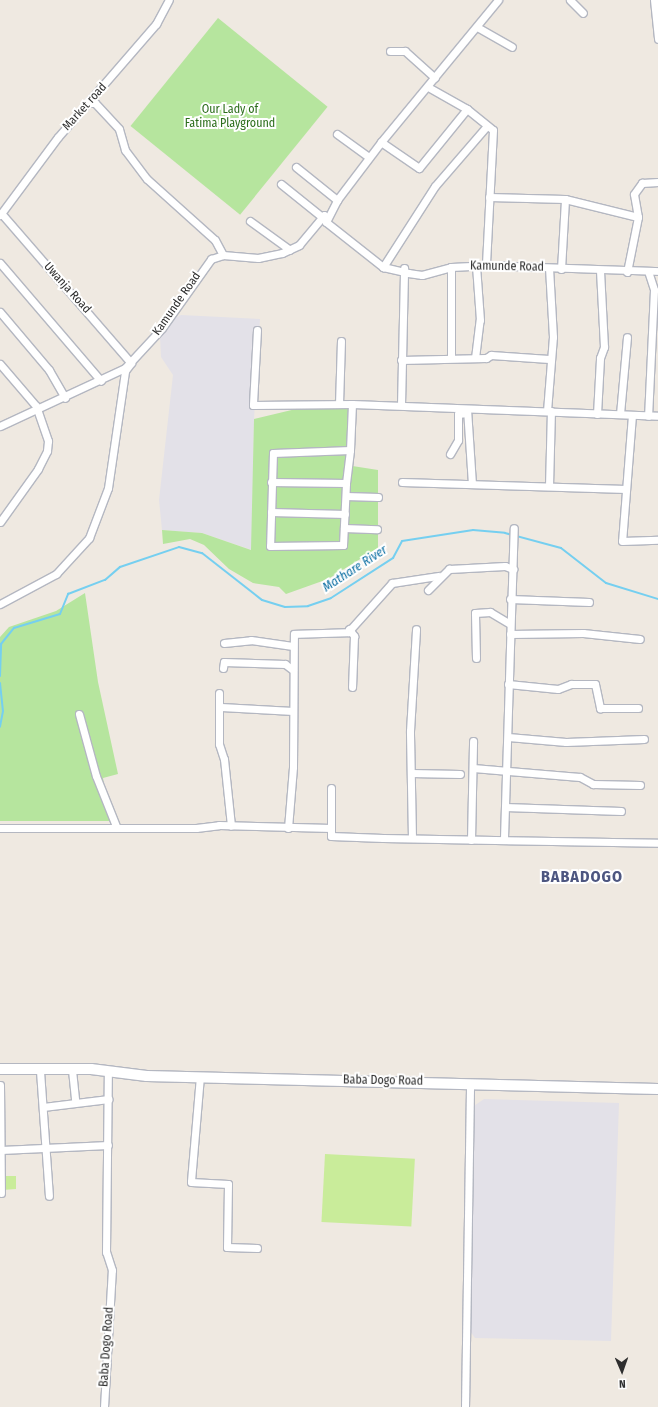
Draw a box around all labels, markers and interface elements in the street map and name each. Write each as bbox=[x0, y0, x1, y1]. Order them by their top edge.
street label: Market road bbox=[60, 80, 110, 134]
park label: Our Lady of Fatima Playground bbox=[185, 103, 275, 131]
street label: Kamunde Road bbox=[470, 259, 544, 275]
street label: Uwanja Road bbox=[40, 260, 94, 316]
street label: Kamunde Road bbox=[150, 270, 204, 338]
water label: Mathare River bbox=[320, 542, 390, 596]
district label: BABADOGO bbox=[541, 867, 623, 887]
street label: Baba Dogo Road bbox=[343, 1073, 423, 1089]
street label: Baba Dogo Road bbox=[97, 1307, 117, 1387]
north arrow bbox=[602, 1351, 642, 1391]
text: N bbox=[619, 1377, 626, 1390]

